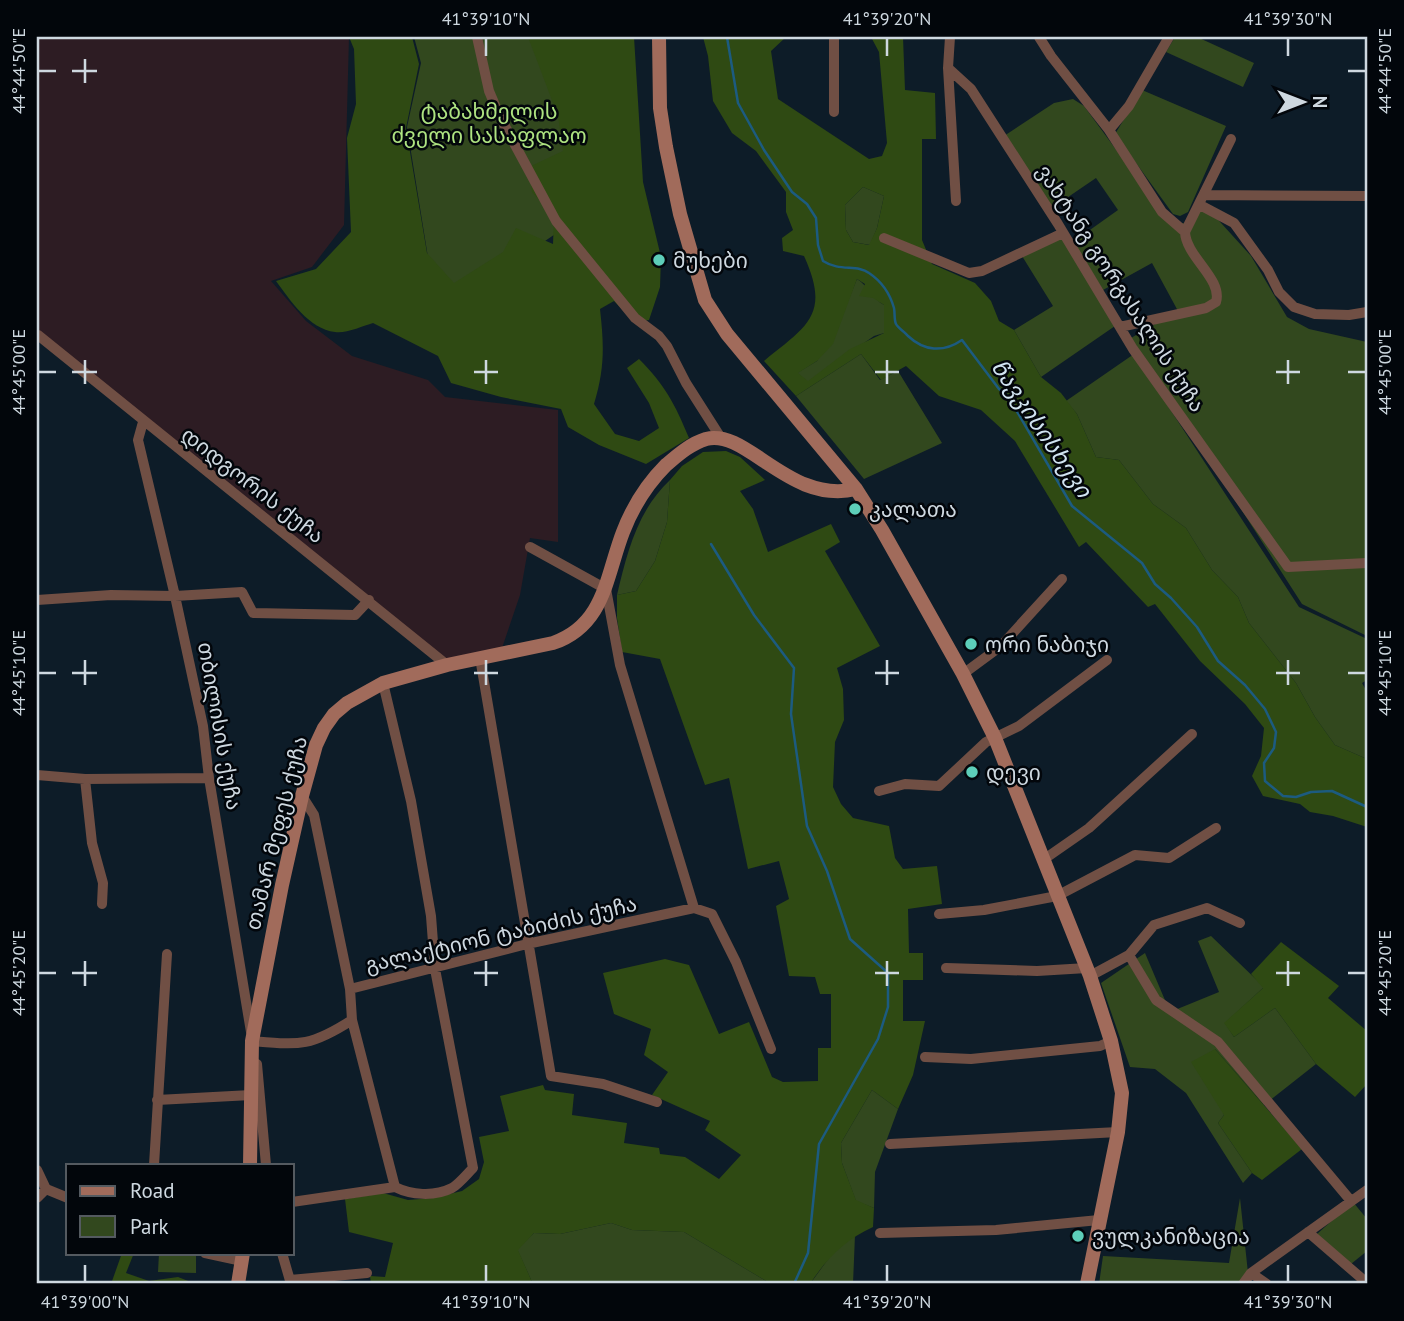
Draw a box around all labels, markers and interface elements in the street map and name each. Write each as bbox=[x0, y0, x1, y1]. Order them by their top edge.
text: 41°39'10"N bbox=[442, 7, 530, 30]
text: 41°39'20"N bbox=[843, 7, 931, 30]
text: 41°39'30"N bbox=[1244, 7, 1332, 30]
text: 44°44'50"E bbox=[7, 28, 30, 114]
text: 44°44'50"E bbox=[1373, 28, 1396, 114]
north arrow bbox=[1268, 66, 1338, 136]
text: N bbox=[1308, 96, 1332, 108]
park label: ტაბახმელის ძველი სასაფლაო bbox=[391, 98, 587, 149]
street label: ვახტანგ გორგასალის ქუჩა bbox=[1031, 159, 1211, 417]
place label: მუხები bbox=[673, 247, 748, 274]
marker: მუხები bbox=[651, 252, 667, 268]
text: 44°45'00"E bbox=[7, 329, 30, 415]
text: 44°45'00"E bbox=[1373, 329, 1396, 415]
water label: წავკისისხევი bbox=[985, 353, 1099, 503]
street label: დიდგორის ქუჩა bbox=[176, 421, 330, 549]
place label: კალათა bbox=[869, 496, 957, 523]
marker: კალათა bbox=[847, 501, 863, 517]
text: 44°45'10"E bbox=[7, 630, 30, 716]
text: 44°45'10"E bbox=[1373, 630, 1396, 716]
place label: ორი ნაბიჯი bbox=[985, 631, 1109, 658]
marker: ორი ნაბიჯი bbox=[963, 636, 979, 652]
street label: თბილისის ქუჩა bbox=[192, 640, 248, 812]
street label: თამარ მეფეს ქუჩა bbox=[239, 733, 313, 933]
place label: დევი bbox=[986, 759, 1041, 786]
marker: დევი bbox=[964, 764, 980, 780]
street label: გალაქტიონ ტაბიძის ქუჩა bbox=[363, 890, 639, 978]
text: 44°45'20"E bbox=[7, 930, 30, 1016]
text: 44°45'20"E bbox=[1373, 930, 1396, 1016]
legend bbox=[66, 1164, 294, 1254]
text: Road bbox=[130, 1177, 174, 1204]
text: Park bbox=[130, 1213, 169, 1240]
place label: ვულკანიზაცია bbox=[1092, 1223, 1250, 1250]
marker: ვულკანიზაცია bbox=[1070, 1228, 1086, 1244]
text: 41°39'00"N bbox=[41, 1290, 129, 1313]
text: 41°39'10"N bbox=[442, 1290, 530, 1313]
text: 41°39'20"N bbox=[843, 1290, 931, 1313]
text: 41°39'30"N bbox=[1244, 1290, 1332, 1313]

